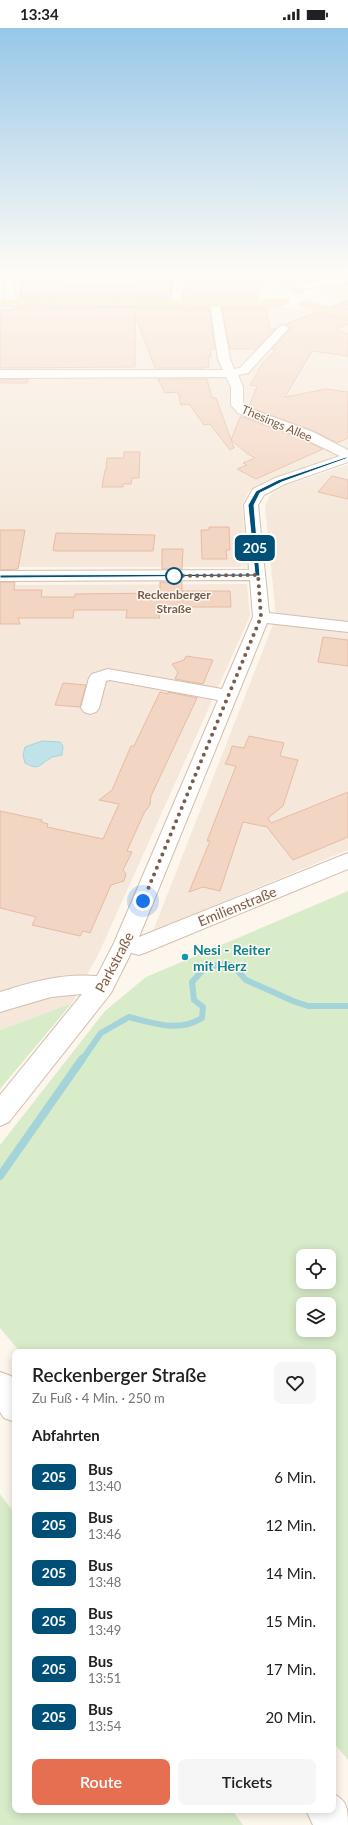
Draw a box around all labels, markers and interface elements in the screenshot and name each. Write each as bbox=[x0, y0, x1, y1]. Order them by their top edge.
text: 13:34 bbox=[20, 5, 59, 23]
street label: Thesings Allee bbox=[239, 401, 315, 445]
line badge: 205 bbox=[232, 535, 278, 561]
text: 205 bbox=[243, 539, 267, 556]
marker: Reckenberger Straße bbox=[165, 567, 183, 585]
place label: Reckenberger Straße bbox=[137, 587, 211, 616]
street label: Emilienstraße bbox=[195, 883, 279, 929]
your location bbox=[133, 891, 153, 911]
street label: Parkstraße bbox=[91, 929, 137, 995]
place label: Nesi - Reiter mit Herz bbox=[193, 941, 271, 974]
marker: Nesi - Reiter mit Herz bbox=[180, 952, 190, 962]
map controls bbox=[296, 1249, 336, 1337]
button: locate bbox=[296, 1249, 336, 1289]
button: layers bbox=[296, 1297, 336, 1337]
button: heart bbox=[274, 1362, 316, 1404]
text: Reckenberger Straße bbox=[32, 1363, 206, 1386]
text: Zu Fuß · 4 Min. · 250 m bbox=[32, 1390, 165, 1406]
text: Abfahrten bbox=[32, 1426, 100, 1444]
text: Bus bbox=[88, 1460, 113, 1478]
text: 205 bbox=[42, 1468, 66, 1485]
text: 6 Min. bbox=[274, 1468, 316, 1486]
text: 13:40 bbox=[88, 1478, 121, 1494]
text: Bus bbox=[88, 1508, 113, 1526]
text: 205 bbox=[42, 1516, 66, 1533]
text: 12 Min. bbox=[265, 1516, 316, 1534]
text: 13:46 bbox=[88, 1526, 121, 1542]
text: Bus bbox=[88, 1556, 113, 1574]
text: 205 bbox=[42, 1564, 66, 1581]
text: 14 Min. bbox=[265, 1564, 316, 1582]
text: 13:48 bbox=[88, 1574, 121, 1590]
text: Bus bbox=[88, 1604, 113, 1622]
text: 205 bbox=[42, 1612, 66, 1629]
text: 15 Min. bbox=[265, 1612, 316, 1630]
text: 13:49 bbox=[88, 1622, 121, 1638]
text: Bus bbox=[88, 1652, 113, 1670]
text: 205 bbox=[42, 1660, 66, 1677]
text: 17 Min. bbox=[265, 1660, 316, 1678]
text: 13:51 bbox=[88, 1670, 121, 1686]
text: Bus bbox=[88, 1700, 113, 1718]
text: 205 bbox=[42, 1708, 66, 1725]
text: 20 Min. bbox=[265, 1708, 316, 1726]
text: 13:54 bbox=[88, 1718, 121, 1734]
button: Route bbox=[32, 1759, 170, 1805]
button: Tickets bbox=[178, 1759, 316, 1805]

